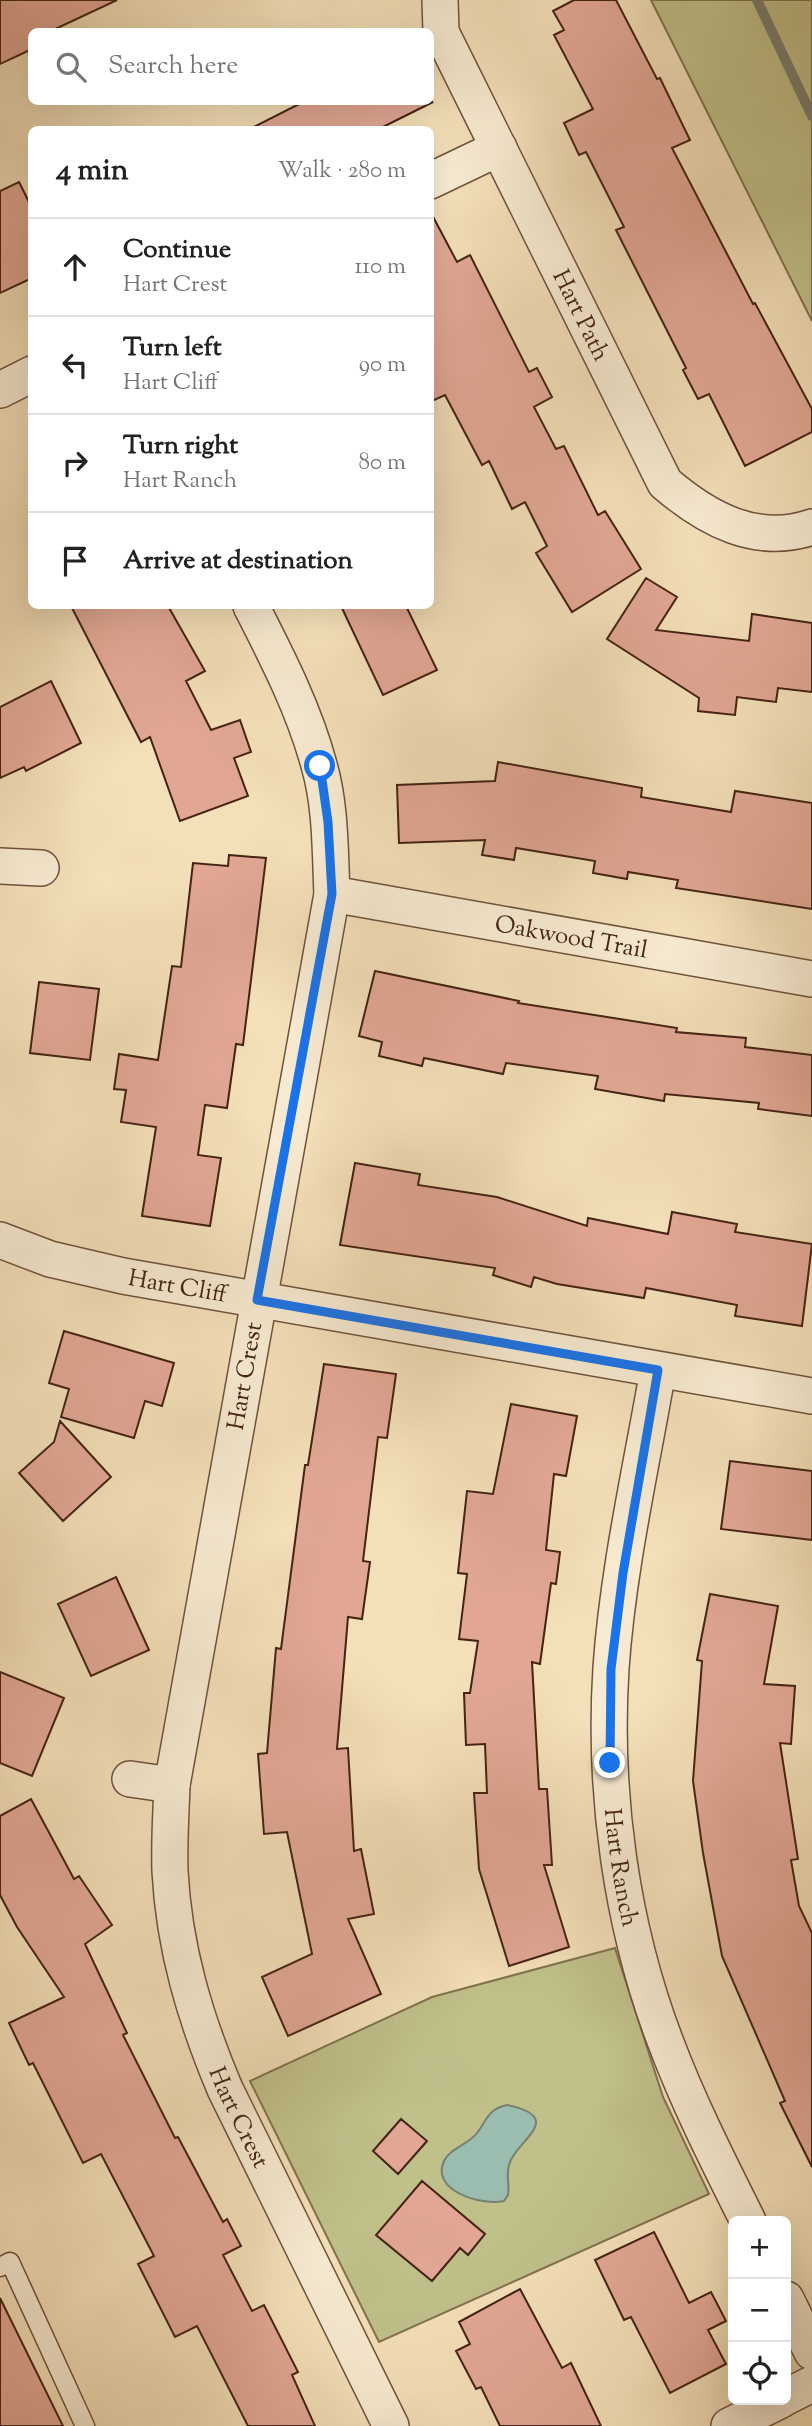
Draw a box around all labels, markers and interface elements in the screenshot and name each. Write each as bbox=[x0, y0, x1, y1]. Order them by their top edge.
search box bbox=[28, 28, 434, 105]
icon: search bbox=[52, 48, 90, 86]
text: Search here bbox=[108, 48, 238, 85]
text: 4 min bbox=[56, 150, 129, 193]
text: Walk · 280 m bbox=[278, 155, 406, 188]
text: Continue bbox=[123, 232, 231, 269]
icon: ahead bbox=[56, 248, 94, 286]
text: 110 m bbox=[355, 251, 406, 284]
street label: Hart Path bbox=[543, 264, 617, 368]
text: Hart Crest bbox=[123, 269, 227, 302]
text: Turn left bbox=[123, 330, 222, 367]
icon: left bbox=[56, 346, 94, 384]
text: 90 m bbox=[359, 349, 406, 382]
text: Hart Cliff bbox=[123, 367, 218, 400]
text: Turn right bbox=[123, 428, 238, 465]
icon: right bbox=[56, 444, 94, 482]
text: 80 m bbox=[358, 447, 406, 480]
text: Hart Ranch bbox=[123, 465, 237, 498]
icon: arrive bbox=[56, 542, 94, 580]
text: Arrive at destination bbox=[123, 543, 353, 580]
route start bbox=[304, 750, 335, 781]
street label: Oakwood Trail bbox=[492, 908, 650, 969]
street label: Hart Cliff bbox=[125, 1262, 231, 1313]
street label: Hart Crest bbox=[220, 1320, 272, 1433]
route end bbox=[594, 1747, 625, 1778]
street label: Hart Ranch bbox=[594, 1807, 646, 1930]
street label: Hart Crest bbox=[199, 2062, 276, 2174]
map controls bbox=[728, 2216, 791, 2405]
button: + bbox=[728, 2216, 791, 2279]
button: − bbox=[728, 2279, 791, 2342]
button: locate bbox=[728, 2342, 791, 2405]

